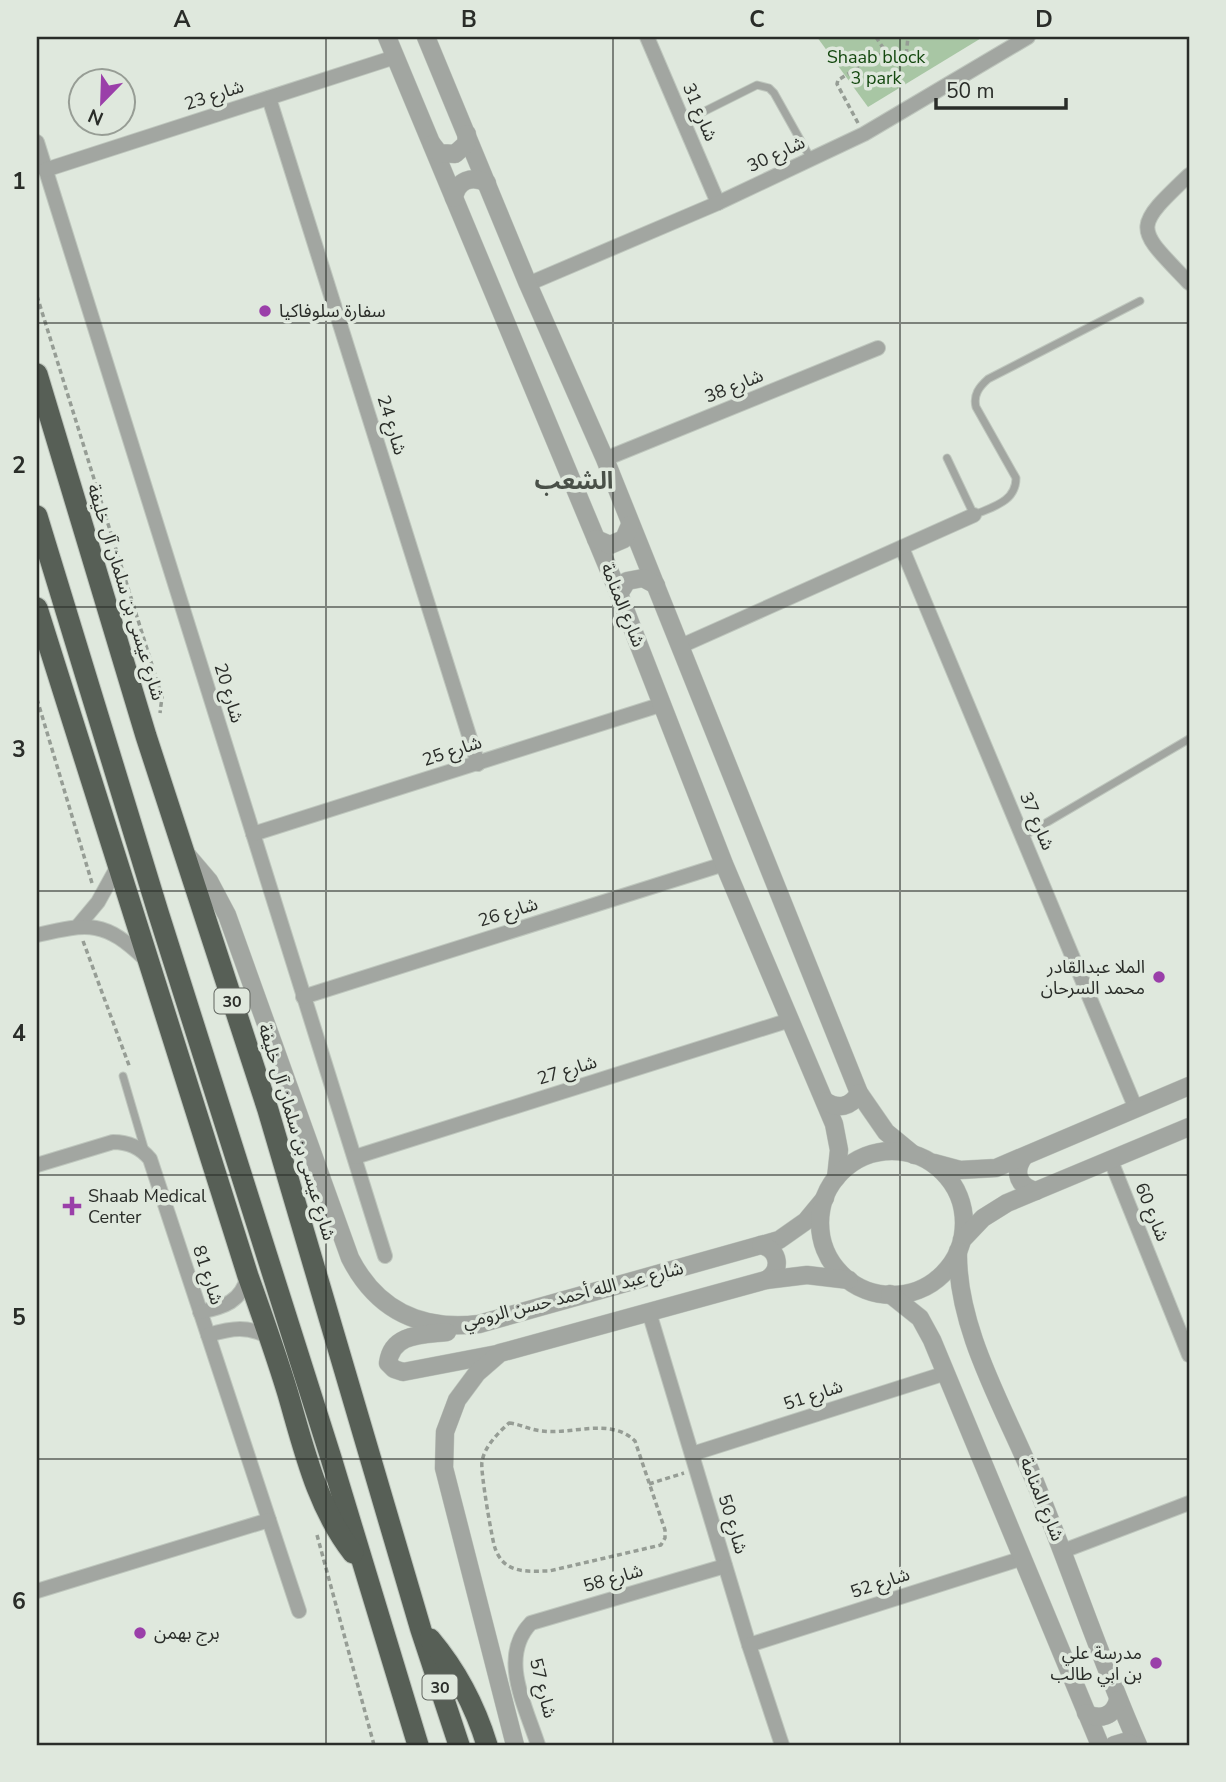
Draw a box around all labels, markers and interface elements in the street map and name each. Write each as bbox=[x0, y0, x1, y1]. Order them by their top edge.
text: A bbox=[173, 4, 191, 35]
text: B bbox=[461, 4, 477, 35]
text: C bbox=[749, 4, 765, 35]
text: D bbox=[1035, 4, 1053, 35]
park label: Shaab block 3 park bbox=[827, 45, 926, 90]
north arrow bbox=[66, 66, 136, 136]
scale bar bbox=[936, 66, 1065, 110]
street label: شارع 23 bbox=[181, 74, 247, 118]
text: 50 m bbox=[946, 77, 995, 105]
street label: شارع 31 bbox=[675, 79, 723, 146]
text: N bbox=[84, 102, 107, 131]
street label: شارع 30 bbox=[743, 130, 810, 180]
text: 1 bbox=[12, 166, 26, 197]
place label: سفارة سلوفاكيا bbox=[279, 299, 386, 323]
marker: سفارة سلوفاكيا bbox=[257, 303, 273, 319]
street label: شارع 38 bbox=[701, 363, 768, 410]
street label: شارع 24 bbox=[370, 392, 412, 458]
text: 2 bbox=[12, 450, 26, 481]
district label: الشعب bbox=[535, 465, 613, 497]
street label: شارع عيسى بن سلمان آل خليفة bbox=[80, 481, 170, 704]
street label: شارع المنامة bbox=[593, 559, 651, 651]
street label: شارع 20 bbox=[207, 660, 249, 726]
street label: شارع 25 bbox=[419, 730, 485, 774]
text: 3 bbox=[12, 734, 26, 765]
street label: شارع 37 bbox=[1012, 788, 1060, 855]
street label: شارع 26 bbox=[475, 892, 541, 934]
place label: الملا عبدالقادر محمد السرحان bbox=[1041, 955, 1145, 1000]
marker: الملا عبدالقادر محمد السرحان bbox=[1151, 969, 1167, 985]
road number: 30 bbox=[215, 988, 250, 1014]
text: 4 bbox=[12, 1018, 26, 1049]
street label: شارع عيسى بن سلمان آل خليفة bbox=[251, 1021, 341, 1244]
street label: شارع 27 bbox=[534, 1050, 600, 1092]
street label: شارع 60 bbox=[1128, 1179, 1175, 1246]
place label: Shaab Medical Center bbox=[88, 1184, 207, 1229]
marker: Shaab Medical Center bbox=[62, 1196, 82, 1216]
street label: شارع 81 bbox=[185, 1242, 229, 1308]
street label: شارع عبد الله أحمد حسن الرومي bbox=[460, 1256, 686, 1336]
text: 5 bbox=[12, 1302, 26, 1333]
street label: شارع 51 bbox=[780, 1374, 846, 1418]
street label: شارع المنامة bbox=[1012, 1453, 1070, 1545]
street label: شارع 50 bbox=[711, 1491, 753, 1557]
street label: شارع 58 bbox=[580, 1558, 646, 1600]
street label: شارع 52 bbox=[847, 1562, 913, 1606]
text: 6 bbox=[12, 1586, 26, 1617]
place label: برج بهمن bbox=[154, 1621, 220, 1646]
marker: برج بهمن bbox=[132, 1625, 148, 1641]
place label: مدرسة علي بن ابي طالب bbox=[1051, 1641, 1142, 1687]
street label: شارع 57 bbox=[522, 1655, 562, 1721]
marker: مدرسة علي بن ابي طالب bbox=[1148, 1655, 1164, 1671]
road number: 30 bbox=[422, 1674, 458, 1700]

